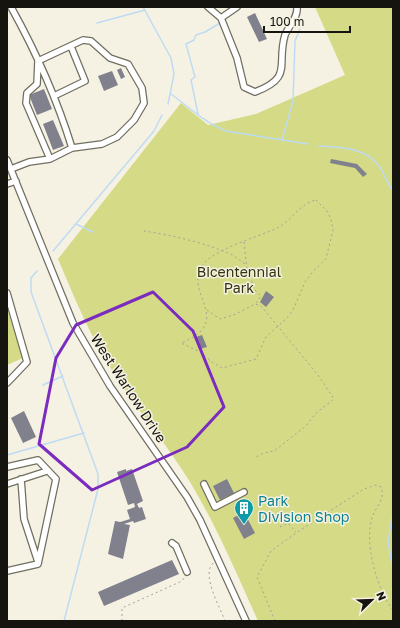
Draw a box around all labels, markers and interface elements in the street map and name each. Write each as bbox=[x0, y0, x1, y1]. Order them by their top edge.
scale bar bbox=[264, 8, 350, 34]
text: 100 m bbox=[270, 14, 304, 29]
park label: Bicentennial Park bbox=[197, 263, 281, 296]
street label: West Warlow Drive bbox=[88, 331, 170, 445]
place label: Park Division Shop bbox=[258, 492, 349, 525]
building icon: Park Division Shop bbox=[233, 497, 255, 525]
north arrow bbox=[352, 580, 392, 620]
text: N bbox=[374, 590, 389, 602]

